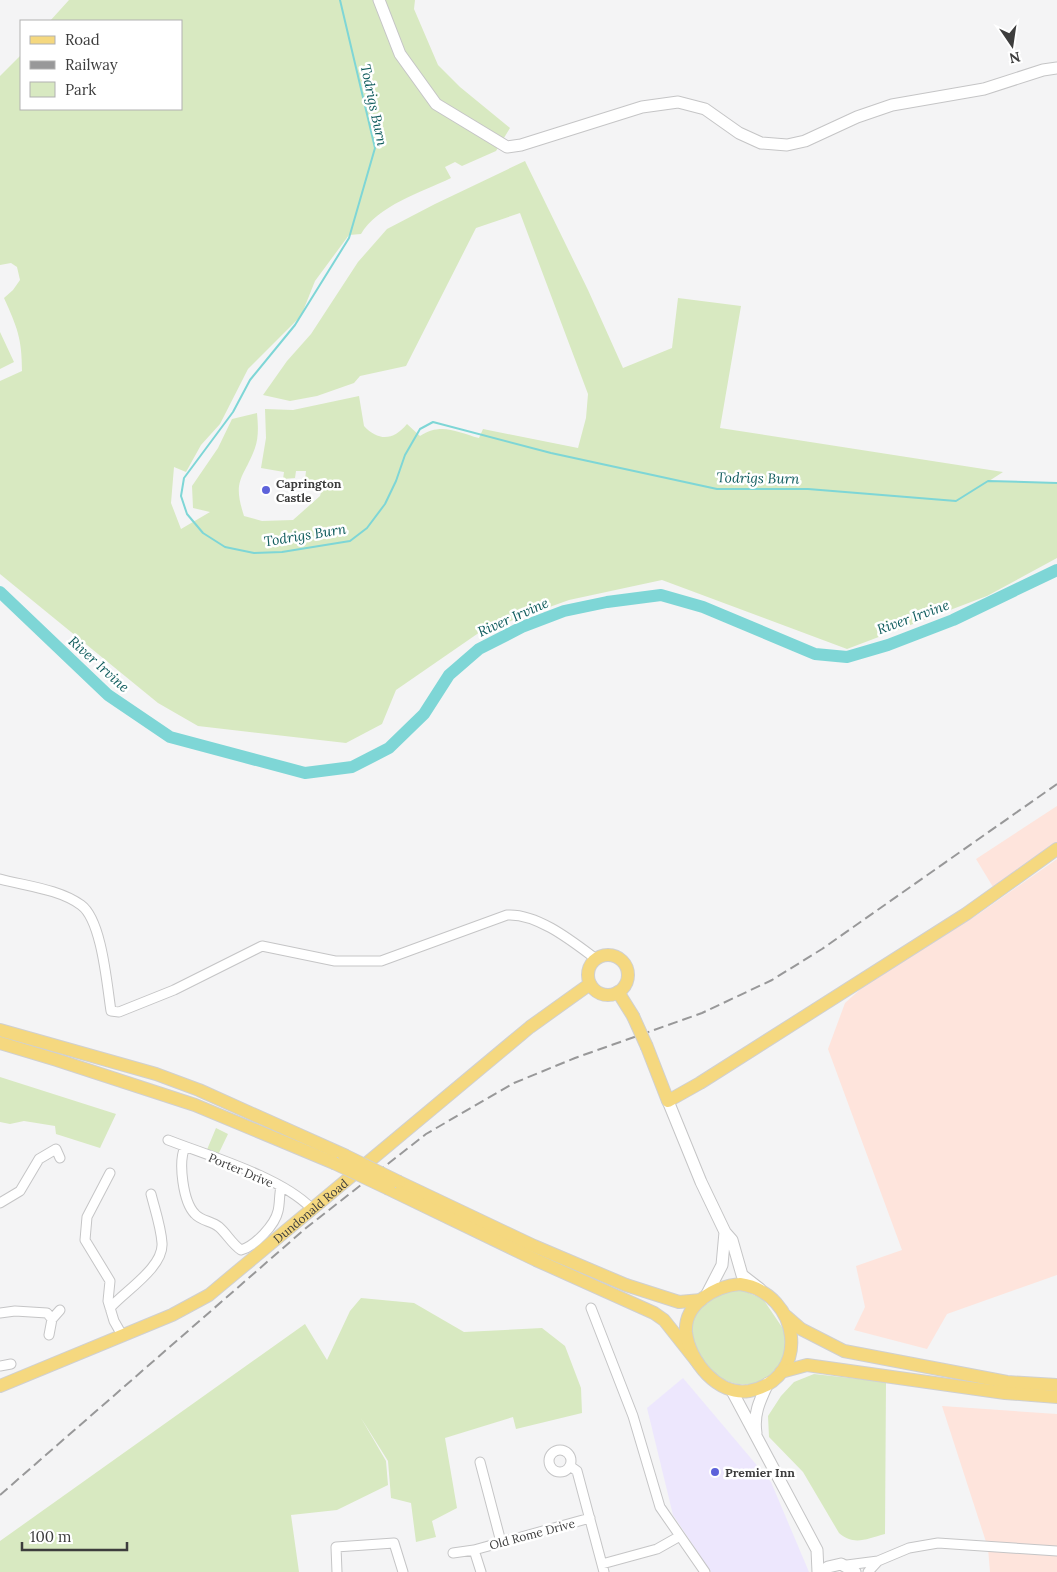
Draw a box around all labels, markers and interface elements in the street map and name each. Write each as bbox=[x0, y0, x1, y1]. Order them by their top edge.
legend bbox=[20, 20, 182, 110]
north arrow bbox=[987, 20, 1037, 70]
text: Road bbox=[65, 30, 100, 49]
text: N bbox=[1007, 48, 1022, 68]
text: Railway bbox=[65, 55, 118, 74]
water label: Todrigs Burn bbox=[357, 63, 392, 148]
text: Park bbox=[65, 80, 96, 99]
water label: Todrigs Burn bbox=[716, 468, 800, 488]
place label: Caprington Castle bbox=[276, 476, 342, 505]
marker: Caprington Castle bbox=[260, 484, 272, 496]
water label: Todrigs Burn bbox=[263, 520, 348, 550]
water label: River Irvine bbox=[475, 593, 551, 641]
water label: River Irvine bbox=[874, 596, 952, 638]
water label: River Irvine bbox=[65, 632, 133, 696]
street label: Porter Drive bbox=[206, 1150, 276, 1191]
street label: Dundonald Road bbox=[270, 1175, 351, 1246]
place label: Premier Inn bbox=[725, 1465, 795, 1480]
marker: Premier Inn bbox=[709, 1466, 721, 1478]
street label: Old Rome Drive bbox=[488, 1515, 577, 1553]
scale bar bbox=[22, 1520, 128, 1552]
text: 100 m bbox=[30, 1527, 71, 1546]

